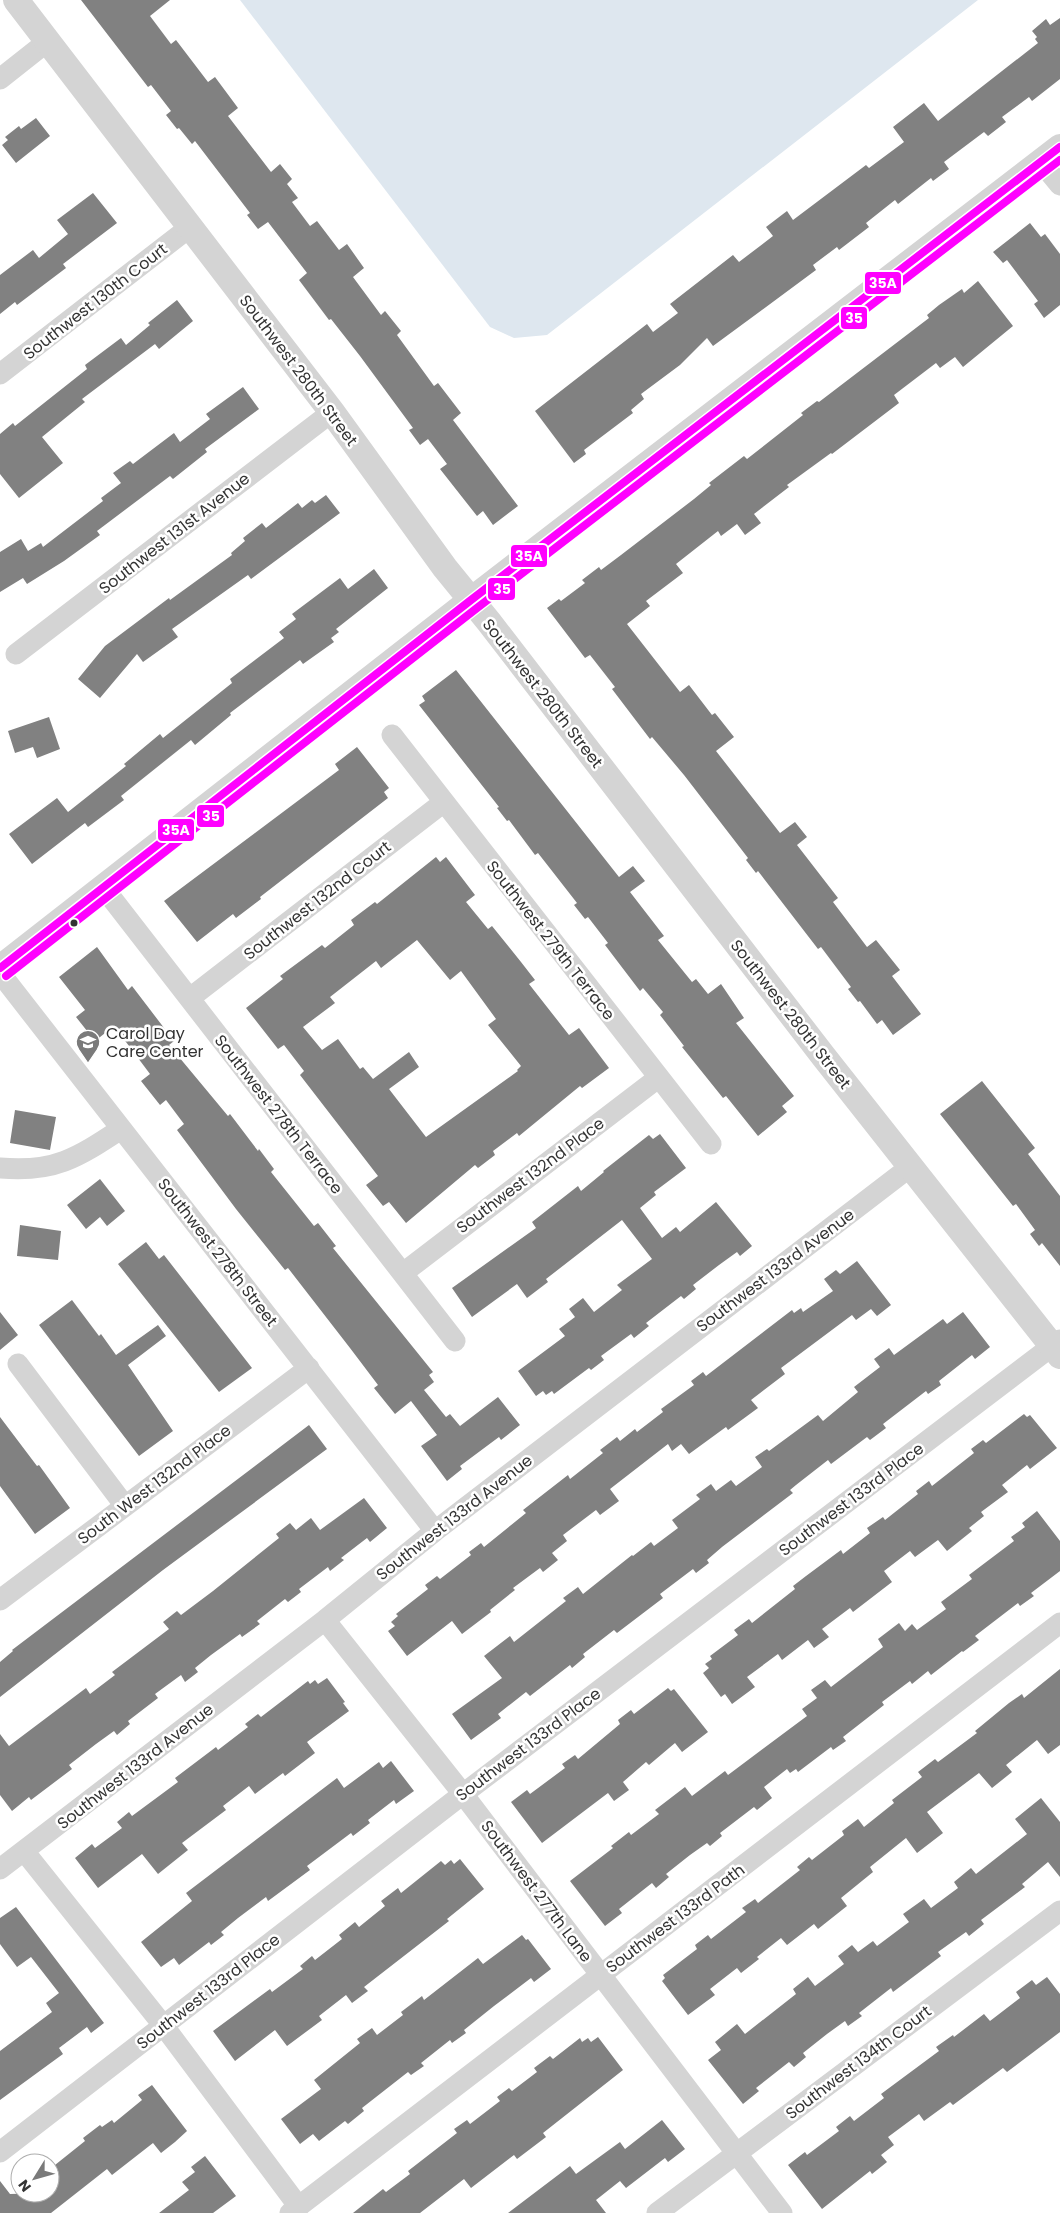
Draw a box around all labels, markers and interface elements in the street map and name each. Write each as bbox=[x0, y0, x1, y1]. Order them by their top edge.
street label: Southwest 130th Court bbox=[18, 238, 172, 365]
line badge: 35A bbox=[864, 271, 902, 295]
text: 35A bbox=[869, 273, 898, 293]
street label: Southwest 280th Street bbox=[234, 290, 363, 451]
line badge: 35 bbox=[840, 306, 868, 330]
text: 35 bbox=[845, 308, 863, 328]
street label: Southwest 131st Avenue bbox=[94, 467, 255, 600]
line badge: 35A bbox=[510, 544, 548, 568]
text: 35A bbox=[515, 546, 544, 566]
line badge: 35 bbox=[487, 577, 516, 601]
text: 35 bbox=[493, 579, 511, 599]
street label: Southwest 280th Street bbox=[477, 614, 608, 773]
line badge: 35 bbox=[196, 804, 225, 828]
text: 35 bbox=[202, 806, 220, 826]
line badge: 35A bbox=[157, 818, 195, 842]
text: 35A bbox=[162, 820, 191, 840]
street label: Southwest 132nd Court bbox=[239, 835, 396, 965]
street label: Southwest 279th Terrace bbox=[481, 856, 620, 1025]
unlabelled marker bbox=[69, 918, 79, 928]
street label: Southwest 280th Street bbox=[725, 935, 856, 1094]
place label: Carol Day Care Center bbox=[106, 1022, 204, 1063]
school or university icon: Carol Day Care Center bbox=[75, 1029, 101, 1063]
street label: Southwest 278th Terrace bbox=[209, 1030, 348, 1199]
street label: Southwest 132nd Place bbox=[451, 1112, 609, 1239]
street label: Southwest 278th Street bbox=[152, 1173, 283, 1331]
street label: Southwest 133rd Avenue bbox=[691, 1203, 859, 1338]
street label: South West 132nd Place bbox=[73, 1419, 236, 1550]
street label: Southwest 133rd Place bbox=[774, 1437, 929, 1562]
street label: Southwest 133rd Avenue bbox=[371, 1449, 537, 1586]
street label: Southwest 133rd Place bbox=[451, 1682, 606, 1807]
street label: Southwest 133rd Avenue bbox=[52, 1698, 218, 1835]
street label: Southwest 277th Lane bbox=[476, 1816, 598, 1967]
street label: Southwest 133rd Path bbox=[601, 1858, 750, 1978]
street label: Southwest 133rd Place bbox=[132, 1928, 285, 2055]
street label: Southwest 134th Court bbox=[781, 2000, 936, 2125]
north arrow bbox=[10, 2153, 60, 2203]
text: N bbox=[13, 2176, 36, 2196]

